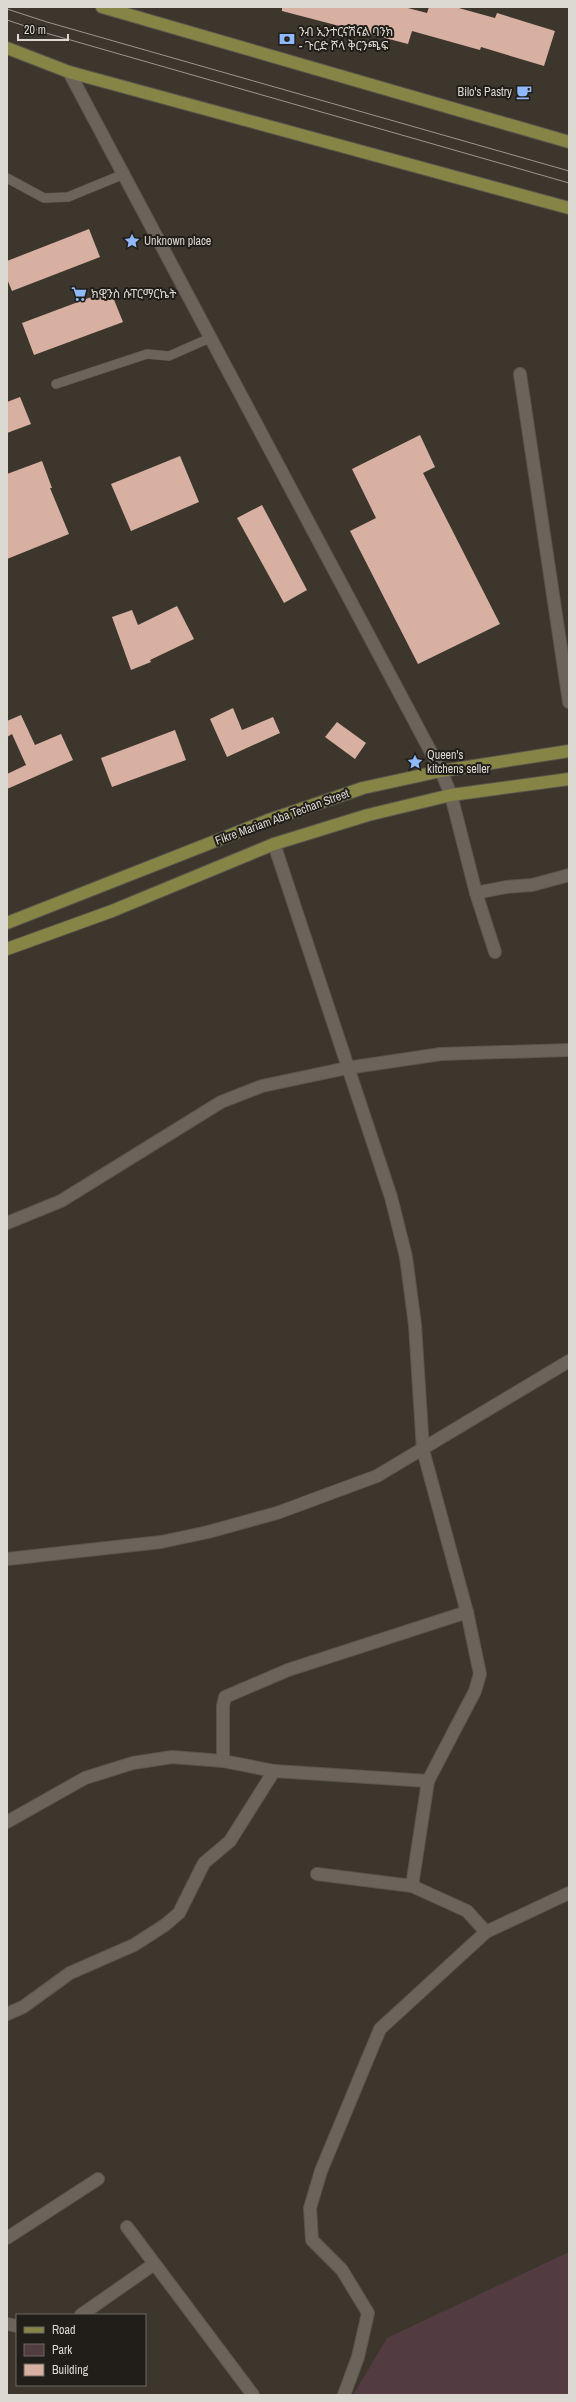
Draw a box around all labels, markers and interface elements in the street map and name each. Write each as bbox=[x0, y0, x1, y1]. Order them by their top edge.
scale bar bbox=[18, 16, 68, 42]
text: 20 m bbox=[24, 22, 46, 38]
place label: ንብ ኢንተርናሽናል ባንክ - ጉርድ ሾላ ቅርንጫፍ bbox=[299, 24, 393, 54]
bank icon: ንብ ኢንተርናሽናል ባንክ - ጉርድ ሾላ ቅርንጫፍ bbox=[278, 30, 296, 48]
cafe icon: Bilo's Pastry bbox=[515, 83, 533, 101]
place label: Bilo's Pastry bbox=[458, 84, 512, 100]
place icon: Unknown place bbox=[123, 232, 141, 250]
place label: Unknown place bbox=[144, 233, 211, 249]
supermarket icon: ክዊንስ ሱፐርማርኬት bbox=[70, 285, 88, 303]
place label: ክዊንስ ሱፐርማርኬት bbox=[91, 286, 177, 302]
place label: Queen's kitchens seller bbox=[427, 747, 491, 777]
place icon: Queen's kitchens seller bbox=[406, 753, 424, 771]
street label: Fikre Mariam Aba Techan Street bbox=[213, 785, 351, 849]
legend bbox=[16, 2314, 146, 2386]
text: Road bbox=[52, 2322, 76, 2338]
text: Park bbox=[52, 2342, 72, 2358]
text: Building bbox=[52, 2362, 89, 2378]

